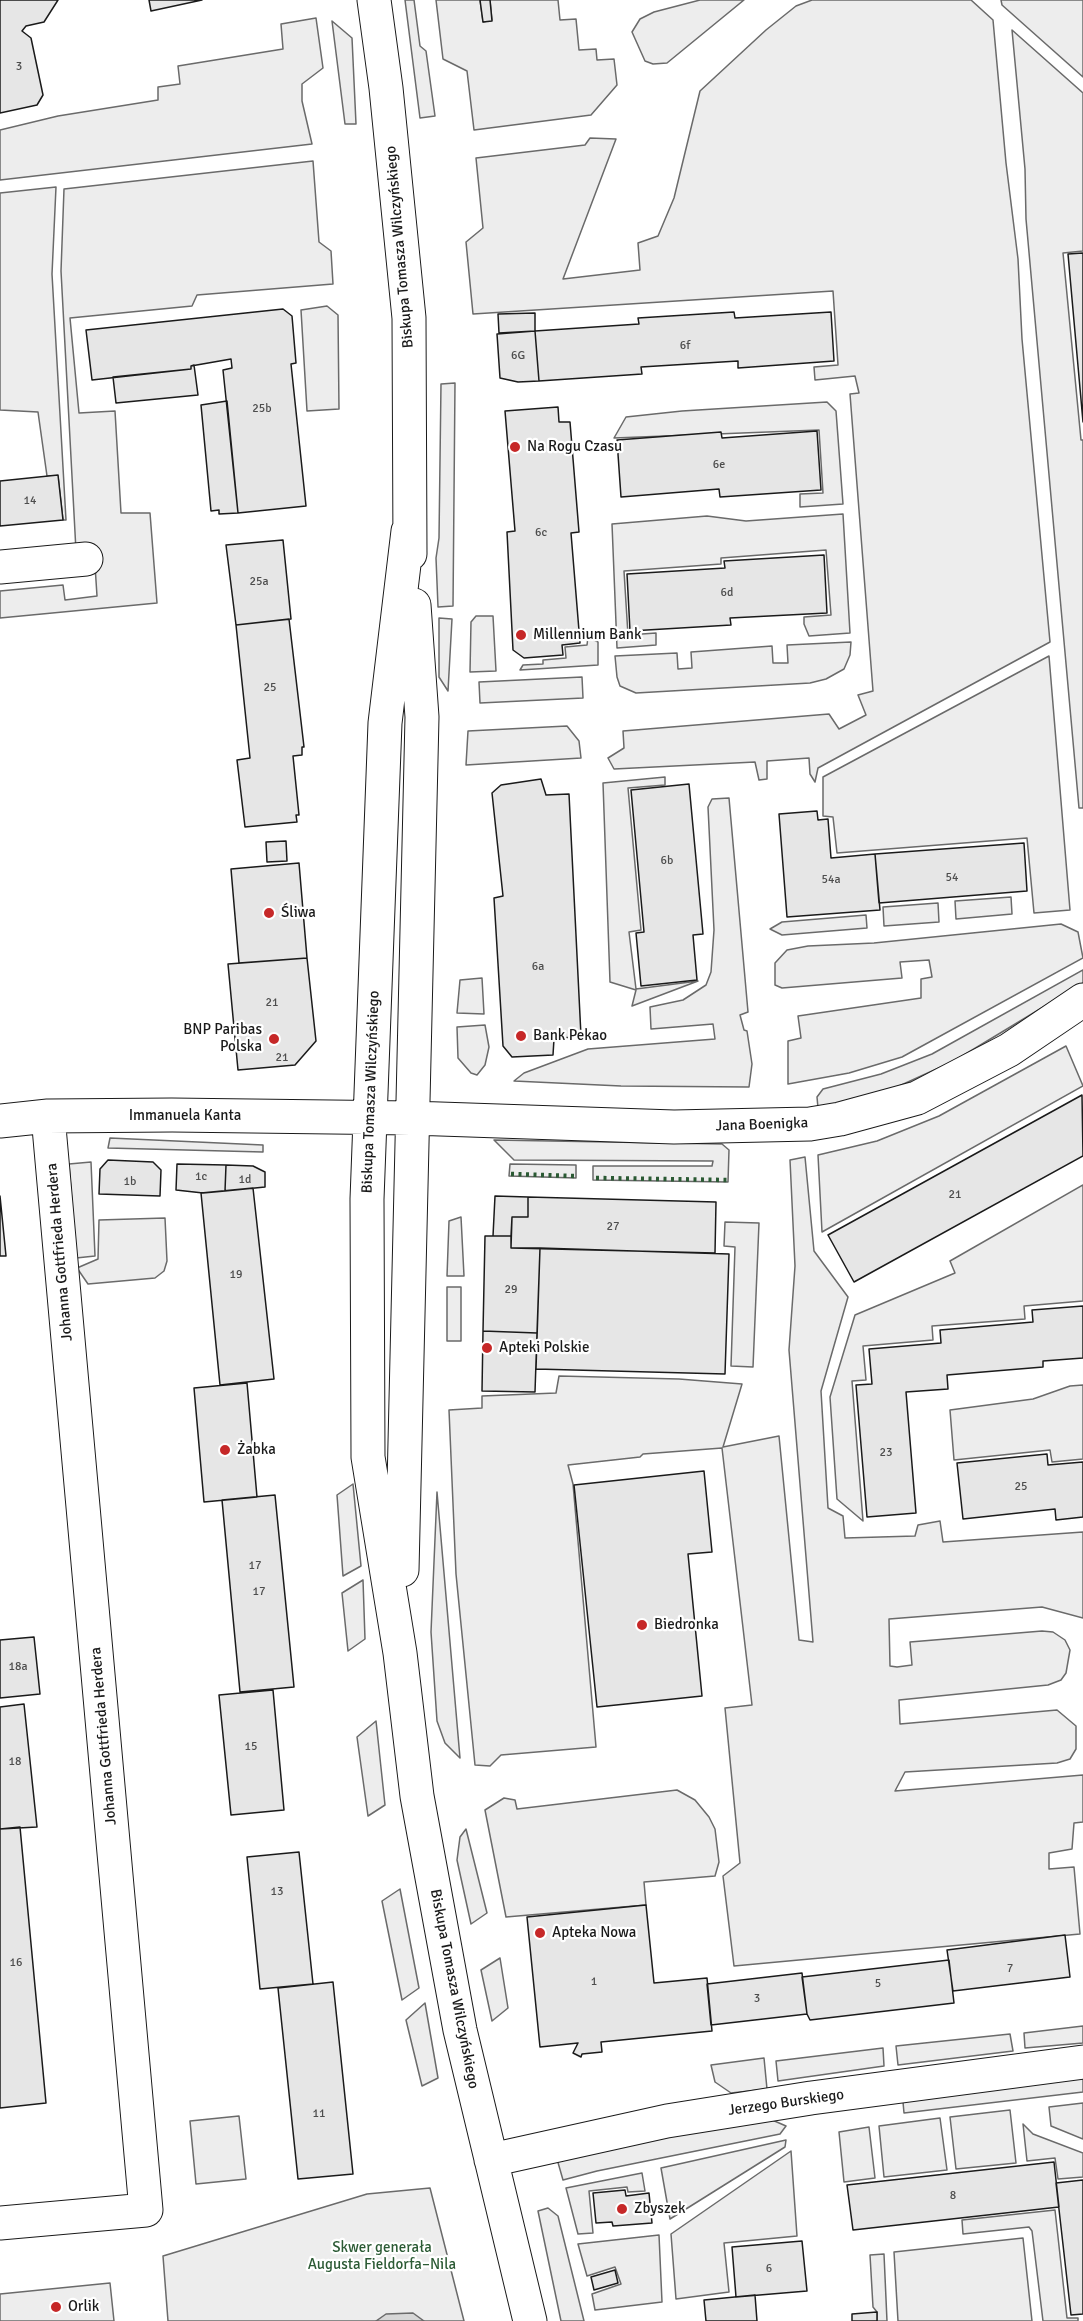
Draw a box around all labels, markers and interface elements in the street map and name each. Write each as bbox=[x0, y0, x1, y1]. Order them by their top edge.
house number: 3 bbox=[16, 60, 22, 74]
street label: Biskupa Tomasza Wilczyńskiego bbox=[382, 145, 418, 349]
house number: 6f bbox=[680, 339, 690, 353]
house number: 6G bbox=[511, 349, 525, 363]
house number: 25b bbox=[252, 402, 272, 416]
place label: Na Rogu Czasu bbox=[527, 438, 622, 456]
marker: Na Rogu Czasu bbox=[508, 440, 522, 454]
house number: 6e bbox=[713, 458, 725, 472]
house number: 14 bbox=[24, 494, 36, 508]
house number: 6c bbox=[535, 526, 547, 540]
house number: 25a bbox=[249, 575, 269, 589]
house number: 6d bbox=[721, 586, 733, 600]
place label: Millennium Bank bbox=[533, 626, 641, 644]
marker: Millennium Bank bbox=[514, 628, 528, 642]
house number: 25 bbox=[264, 681, 276, 695]
house number: 6b bbox=[661, 854, 673, 868]
house number: 54 bbox=[946, 871, 958, 885]
house number: 54a bbox=[821, 873, 841, 887]
place label: Śliwa bbox=[281, 904, 316, 922]
marker: Śliwa bbox=[262, 906, 276, 920]
house number: 6a bbox=[532, 960, 544, 974]
street label: Biskupa Tomasza Wilczyńskiego bbox=[358, 990, 384, 1194]
house number: 21 bbox=[266, 996, 278, 1010]
place label: BNP Paribas Polska bbox=[183, 1021, 262, 1056]
place label: Bank Pekao bbox=[533, 1027, 607, 1045]
marker: Bank Pekao bbox=[514, 1029, 528, 1043]
marker: BNP Paribas Polska bbox=[267, 1032, 281, 1046]
house number: 21 bbox=[276, 1051, 288, 1065]
street label: Immanuela Kanta bbox=[129, 1107, 241, 1125]
street label: Jana Boenigka bbox=[715, 1114, 809, 1136]
street label: Johanna Gottfrieda Herdera bbox=[43, 1162, 77, 1342]
house number: 1c bbox=[195, 1170, 207, 1184]
house number: 1d bbox=[239, 1173, 251, 1187]
house number: 1b bbox=[124, 1175, 136, 1189]
house number: 21 bbox=[949, 1188, 961, 1202]
house number: 27 bbox=[607, 1220, 619, 1234]
house number: 19 bbox=[230, 1268, 242, 1282]
house number: 29 bbox=[505, 1283, 517, 1297]
place label: Apteki Polskie bbox=[499, 1339, 589, 1357]
marker: Apteki Polskie bbox=[480, 1341, 494, 1355]
place label: Żabka bbox=[237, 1441, 276, 1459]
marker: Żabka bbox=[218, 1443, 232, 1457]
house number: 23 bbox=[880, 1446, 892, 1460]
house number: 25 bbox=[1015, 1480, 1027, 1494]
house number: 17 bbox=[249, 1559, 261, 1573]
house number: 17 bbox=[253, 1585, 265, 1599]
place label: Biedronka bbox=[654, 1616, 719, 1634]
marker: Biedronka bbox=[635, 1618, 649, 1632]
street label: Johanna Gottfrieda Herdera bbox=[87, 1646, 121, 1826]
house number: 18a bbox=[8, 1660, 28, 1674]
house number: 15 bbox=[245, 1740, 257, 1754]
house number: 18 bbox=[9, 1755, 21, 1769]
house number: 13 bbox=[271, 1885, 283, 1899]
street label: Biskupa Tomasza Wilczyńskiego bbox=[426, 1888, 482, 2090]
place label: Apteka Nowa bbox=[552, 1924, 636, 1942]
marker: Apteka Nowa bbox=[533, 1926, 547, 1940]
house number: 16 bbox=[10, 1956, 22, 1970]
house number: 7 bbox=[1007, 1962, 1013, 1976]
house number: 1 bbox=[591, 1975, 597, 1989]
house number: 5 bbox=[875, 1977, 881, 1991]
house number: 3 bbox=[754, 1992, 760, 2006]
street label: Jerzego Burskiego bbox=[727, 2086, 845, 2120]
house number: 11 bbox=[313, 2107, 325, 2121]
house number: 8 bbox=[950, 2189, 956, 2203]
place label: Zbyszek bbox=[634, 2200, 685, 2218]
marker: Zbyszek bbox=[615, 2202, 629, 2216]
park label: Skwer generała Augusta Fieldorfa–Nila bbox=[308, 2239, 456, 2274]
house number: 6 bbox=[766, 2262, 772, 2276]
place label: Orlik bbox=[68, 2298, 99, 2316]
marker: Orlik bbox=[49, 2300, 63, 2314]

